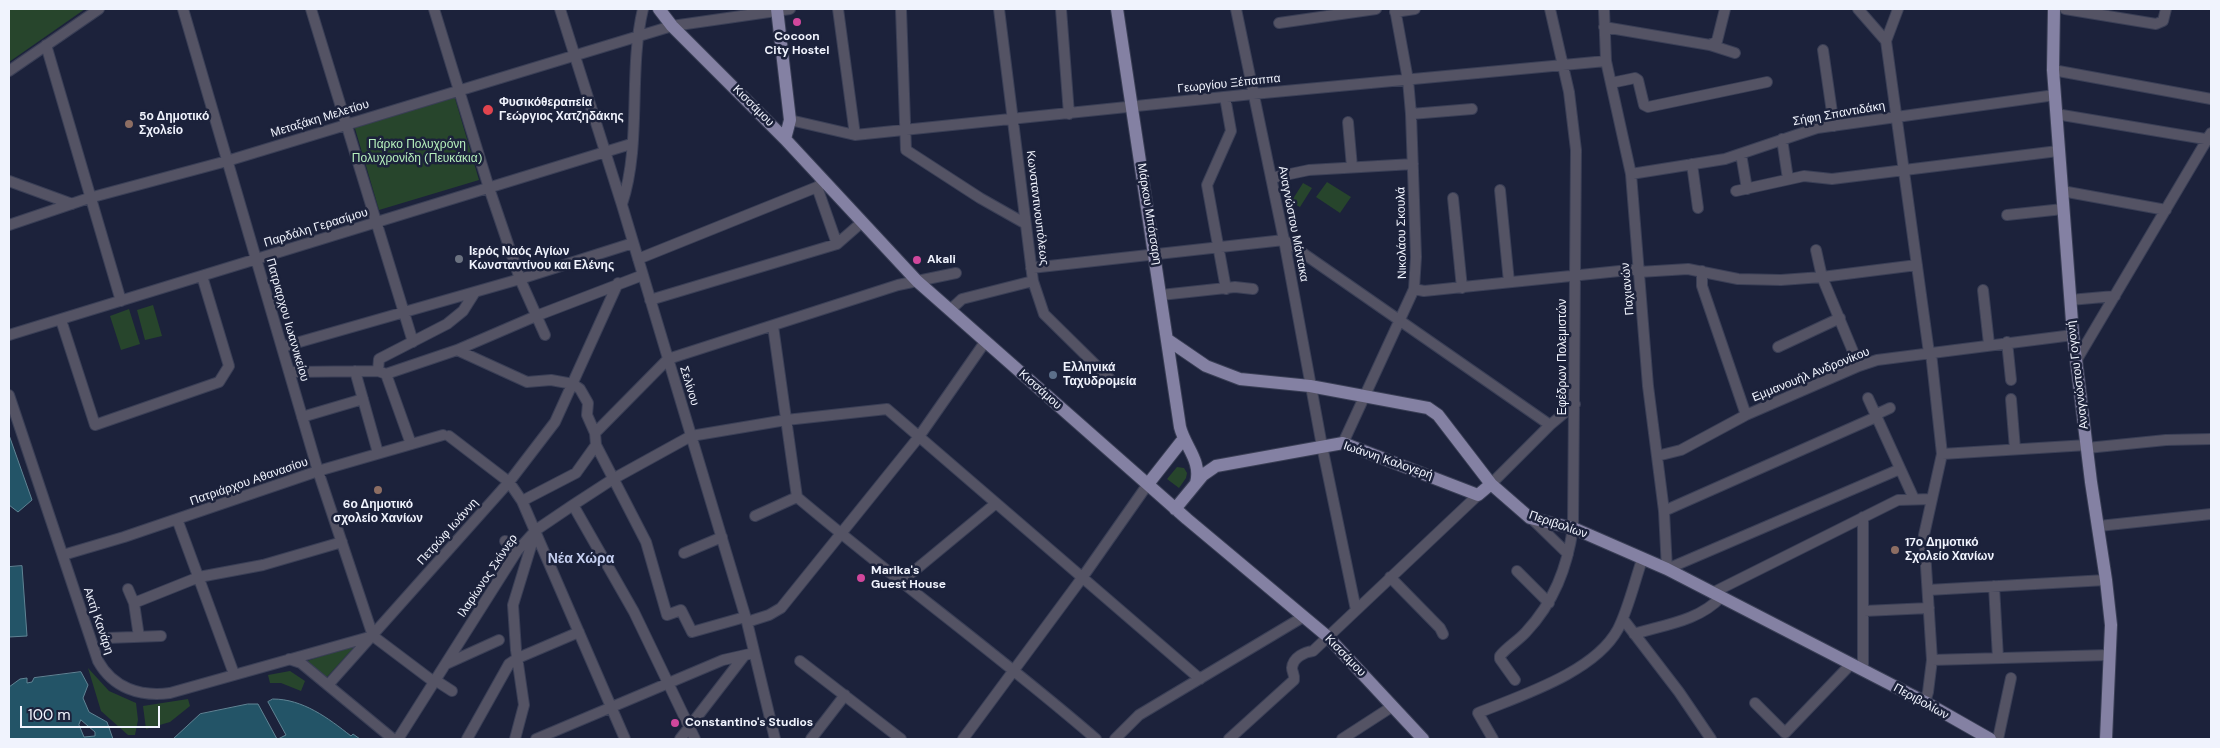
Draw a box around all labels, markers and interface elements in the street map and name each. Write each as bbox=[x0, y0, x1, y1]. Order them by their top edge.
marker: Cocoon City Hostel bbox=[791, 16, 803, 28]
place label: Cocoon City Hostel bbox=[765, 30, 829, 58]
street label: Γεωργίου Ξέπαππα bbox=[1177, 71, 1281, 97]
street label: Κισσάμου bbox=[729, 82, 777, 130]
place label: Φυσικόθεραπεία Γεώργιος Χατζηδάκης bbox=[499, 96, 624, 124]
street label: Μεταξάκη Μελετίου bbox=[269, 97, 371, 141]
street label: Σήφη Σπαντιδάκη bbox=[1792, 99, 1886, 129]
marker: Φυσικόθεραπεία Γεώργιος Χατζηδάκης bbox=[481, 103, 495, 117]
place label: 5ο Δημοτικό Σχολείο bbox=[139, 110, 209, 138]
marker: 5ο Δημοτικό Σχολείο bbox=[123, 118, 135, 130]
park label: Πάρκο Πολυχρόνη Πολυχρονίδη (Πευκάκια) bbox=[352, 138, 482, 166]
street label: Κωνσταντινουπόλεως bbox=[1023, 150, 1051, 266]
street label: Μάρκου Μπότσαρη bbox=[1134, 162, 1164, 266]
street label: Αναγνώστου Μάντακα bbox=[1275, 165, 1311, 283]
street label: Νικολάου Σκουλά bbox=[1394, 187, 1410, 279]
street label: Παρδάλη Γερασίμου bbox=[262, 205, 370, 251]
place label: Ιερός Ναός Αγίων Κωνσταντίνου και Ελένης bbox=[469, 245, 614, 273]
marker: Ιερός Ναός Αγίων Κωνσταντίνου και Ελένης bbox=[453, 253, 465, 265]
place label: Akali bbox=[927, 253, 956, 267]
marker: Akali bbox=[911, 254, 923, 266]
street label: Πατριαρχου Ιωαννικείου bbox=[262, 257, 312, 383]
street label: Παχιανών bbox=[1619, 262, 1637, 316]
street label: Εφέδρων Πολεμιστών bbox=[1556, 299, 1570, 415]
street label: Αναγνώστου Γογονή bbox=[2064, 320, 2092, 430]
street label: Εμμανουήλ Ανδρονίκου bbox=[1750, 345, 1872, 405]
place label: Ελληνικά Ταχυδρομεία bbox=[1063, 361, 1136, 389]
street label: Σελίνου bbox=[676, 364, 702, 408]
street label: Κισσάμου bbox=[1016, 367, 1064, 413]
marker: Ελληνικά Ταχυδρομεία bbox=[1047, 369, 1059, 381]
street label: Ιωάννη Καλογερή bbox=[1341, 439, 1435, 483]
street label: Πατριάρχου Αθανασίου bbox=[188, 455, 310, 509]
marker: 6ο Δημοτικό σχολείο Χανίων bbox=[372, 484, 384, 496]
street label: Πετρώφ Ιωάννη bbox=[414, 496, 482, 568]
place label: 6ο Δημοτικό σχολείο Χανίων bbox=[333, 498, 423, 526]
street label: Περιβολίων bbox=[1527, 508, 1589, 542]
street label: Ιλαρίωνος Σκίννερ bbox=[455, 532, 521, 620]
place label: 17ο Δημοτικό Σχολείο Χανίων bbox=[1905, 536, 1994, 564]
marker: 17ο Δημοτικό Σχολείο Χανίων bbox=[1889, 544, 1901, 556]
district label: Νέα Χώρα bbox=[548, 551, 614, 567]
place label: Marika's Guest House bbox=[871, 564, 946, 592]
marker: Marika's Guest House bbox=[855, 572, 867, 584]
street label: Ακτή Κανάρη bbox=[80, 586, 116, 656]
street label: Κισσάμου bbox=[1322, 632, 1368, 680]
street label: Περιβολίων bbox=[1891, 681, 1951, 723]
scale bar bbox=[22, 696, 162, 728]
text: 100 m bbox=[28, 705, 71, 725]
place label: Constantino's Studios bbox=[685, 716, 813, 730]
marker: Constantino's Studios bbox=[669, 717, 681, 729]

